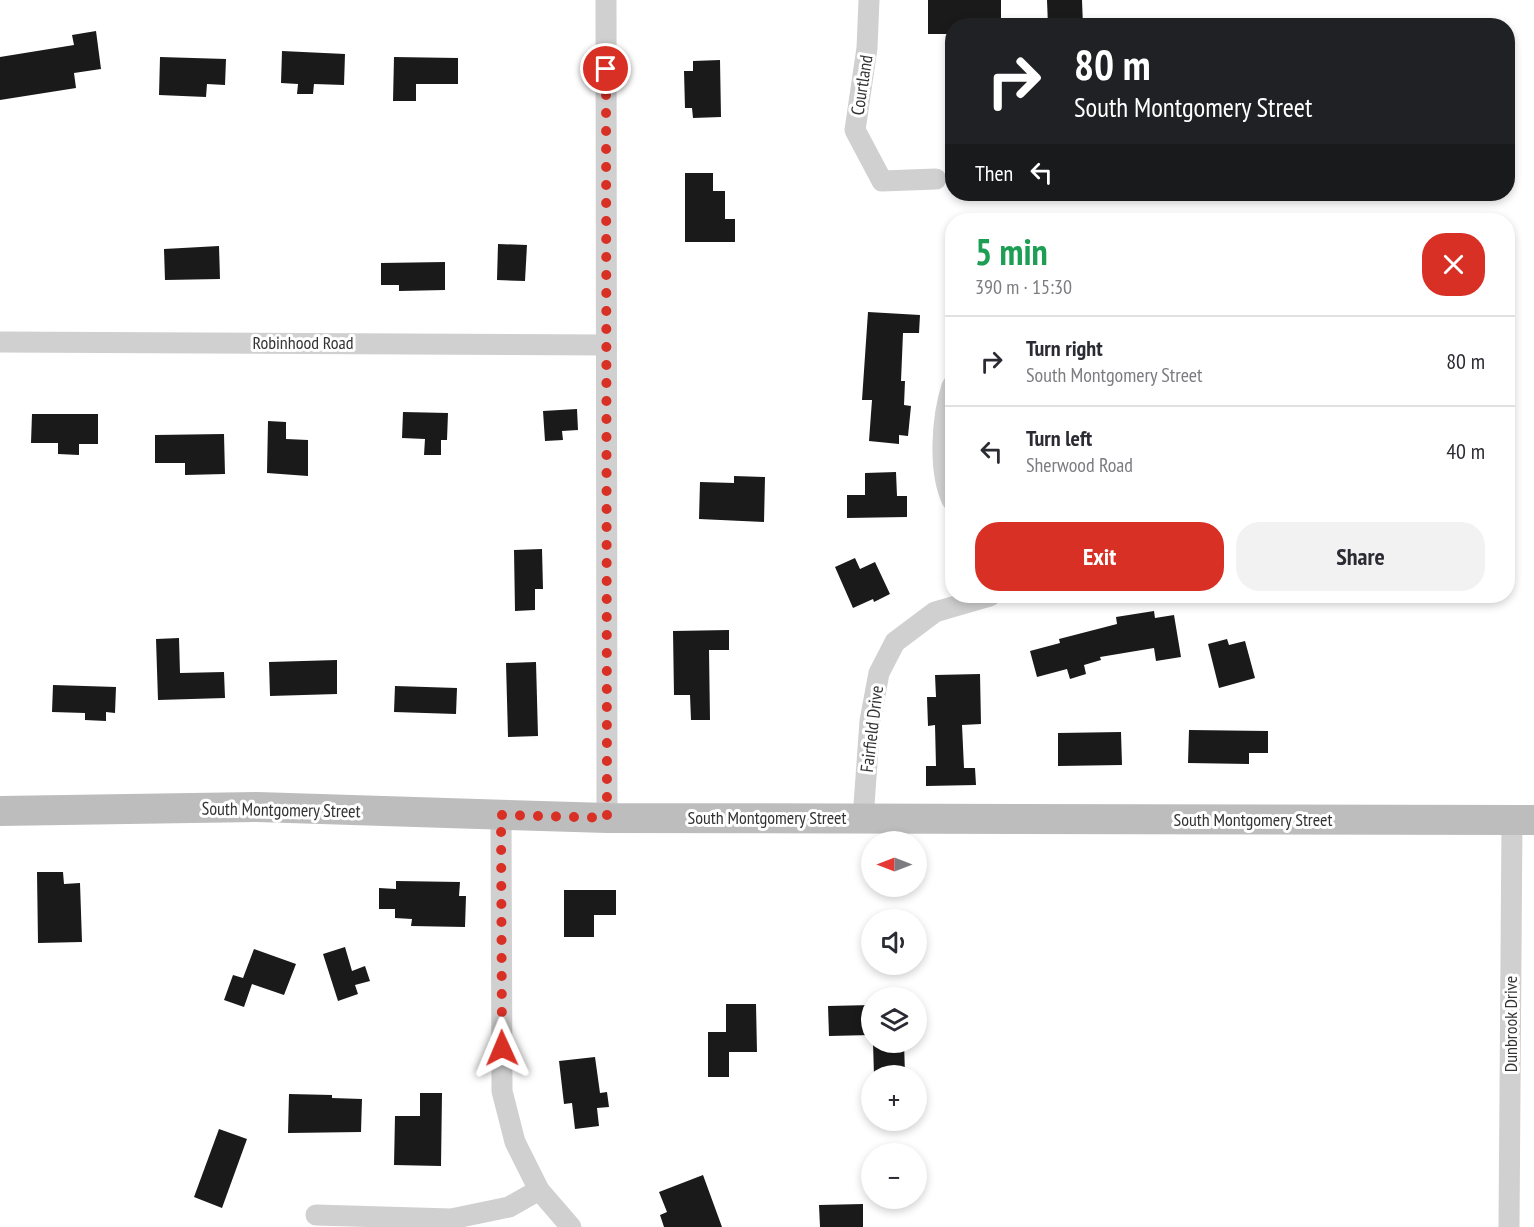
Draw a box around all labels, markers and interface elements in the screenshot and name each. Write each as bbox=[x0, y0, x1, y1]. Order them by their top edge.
text: 80 m bbox=[1074, 37, 1151, 92]
icon: right bbox=[975, 42, 1053, 120]
pin bbox=[580, 43, 631, 94]
icon: arrive bbox=[589, 52, 622, 85]
street label: Courtland bbox=[845, 53, 878, 117]
text: South Montgomery Street bbox=[1074, 90, 1312, 124]
icon: left bbox=[1025, 156, 1058, 189]
text: Then bbox=[975, 159, 1013, 187]
text: 5 min bbox=[975, 228, 1048, 275]
button: close bbox=[1422, 233, 1485, 296]
text: 390 m · 15:30 bbox=[975, 274, 1072, 300]
street label: Robinhood Road bbox=[252, 331, 354, 354]
text: Turn right bbox=[1026, 334, 1103, 362]
icon: right bbox=[975, 345, 1008, 378]
text: 80 m bbox=[1446, 347, 1485, 375]
text: South Montgomery Street bbox=[1026, 362, 1203, 388]
text: Turn left bbox=[1026, 424, 1092, 452]
icon: left bbox=[975, 435, 1008, 468]
text: 40 m bbox=[1446, 437, 1485, 465]
text: Sherwood Road bbox=[1026, 452, 1133, 478]
button: Exit bbox=[975, 522, 1224, 591]
button: Share bbox=[1236, 522, 1485, 591]
street label: Fairfield Drive bbox=[855, 684, 888, 774]
street label: South Montgomery Street bbox=[201, 797, 361, 822]
street label: South Montgomery Street bbox=[688, 806, 846, 829]
street label: South Montgomery Street bbox=[1174, 808, 1332, 831]
north arrow bbox=[861, 831, 927, 897]
map controls bbox=[861, 831, 927, 1209]
button: sound bbox=[861, 909, 927, 975]
street label: Dunbrook Drive bbox=[1499, 976, 1522, 1072]
button: layers bbox=[861, 987, 927, 1053]
position arrow bbox=[470, 1016, 534, 1080]
button: + bbox=[861, 1065, 927, 1131]
button: − bbox=[861, 1143, 927, 1209]

